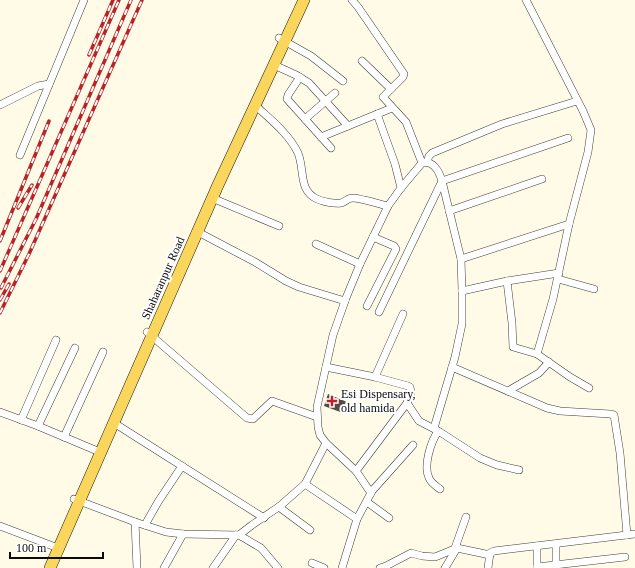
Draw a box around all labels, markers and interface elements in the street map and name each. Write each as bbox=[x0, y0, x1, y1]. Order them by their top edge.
street label: Shaharanpur Road bbox=[139, 235, 187, 321]
place label: Esi Dispensary, old hamida bbox=[341, 387, 416, 415]
marker: Esi Dispensary, old hamida bbox=[326, 395, 338, 407]
scale bar bbox=[10, 534, 103, 560]
text: 100 m bbox=[16, 541, 47, 555]

